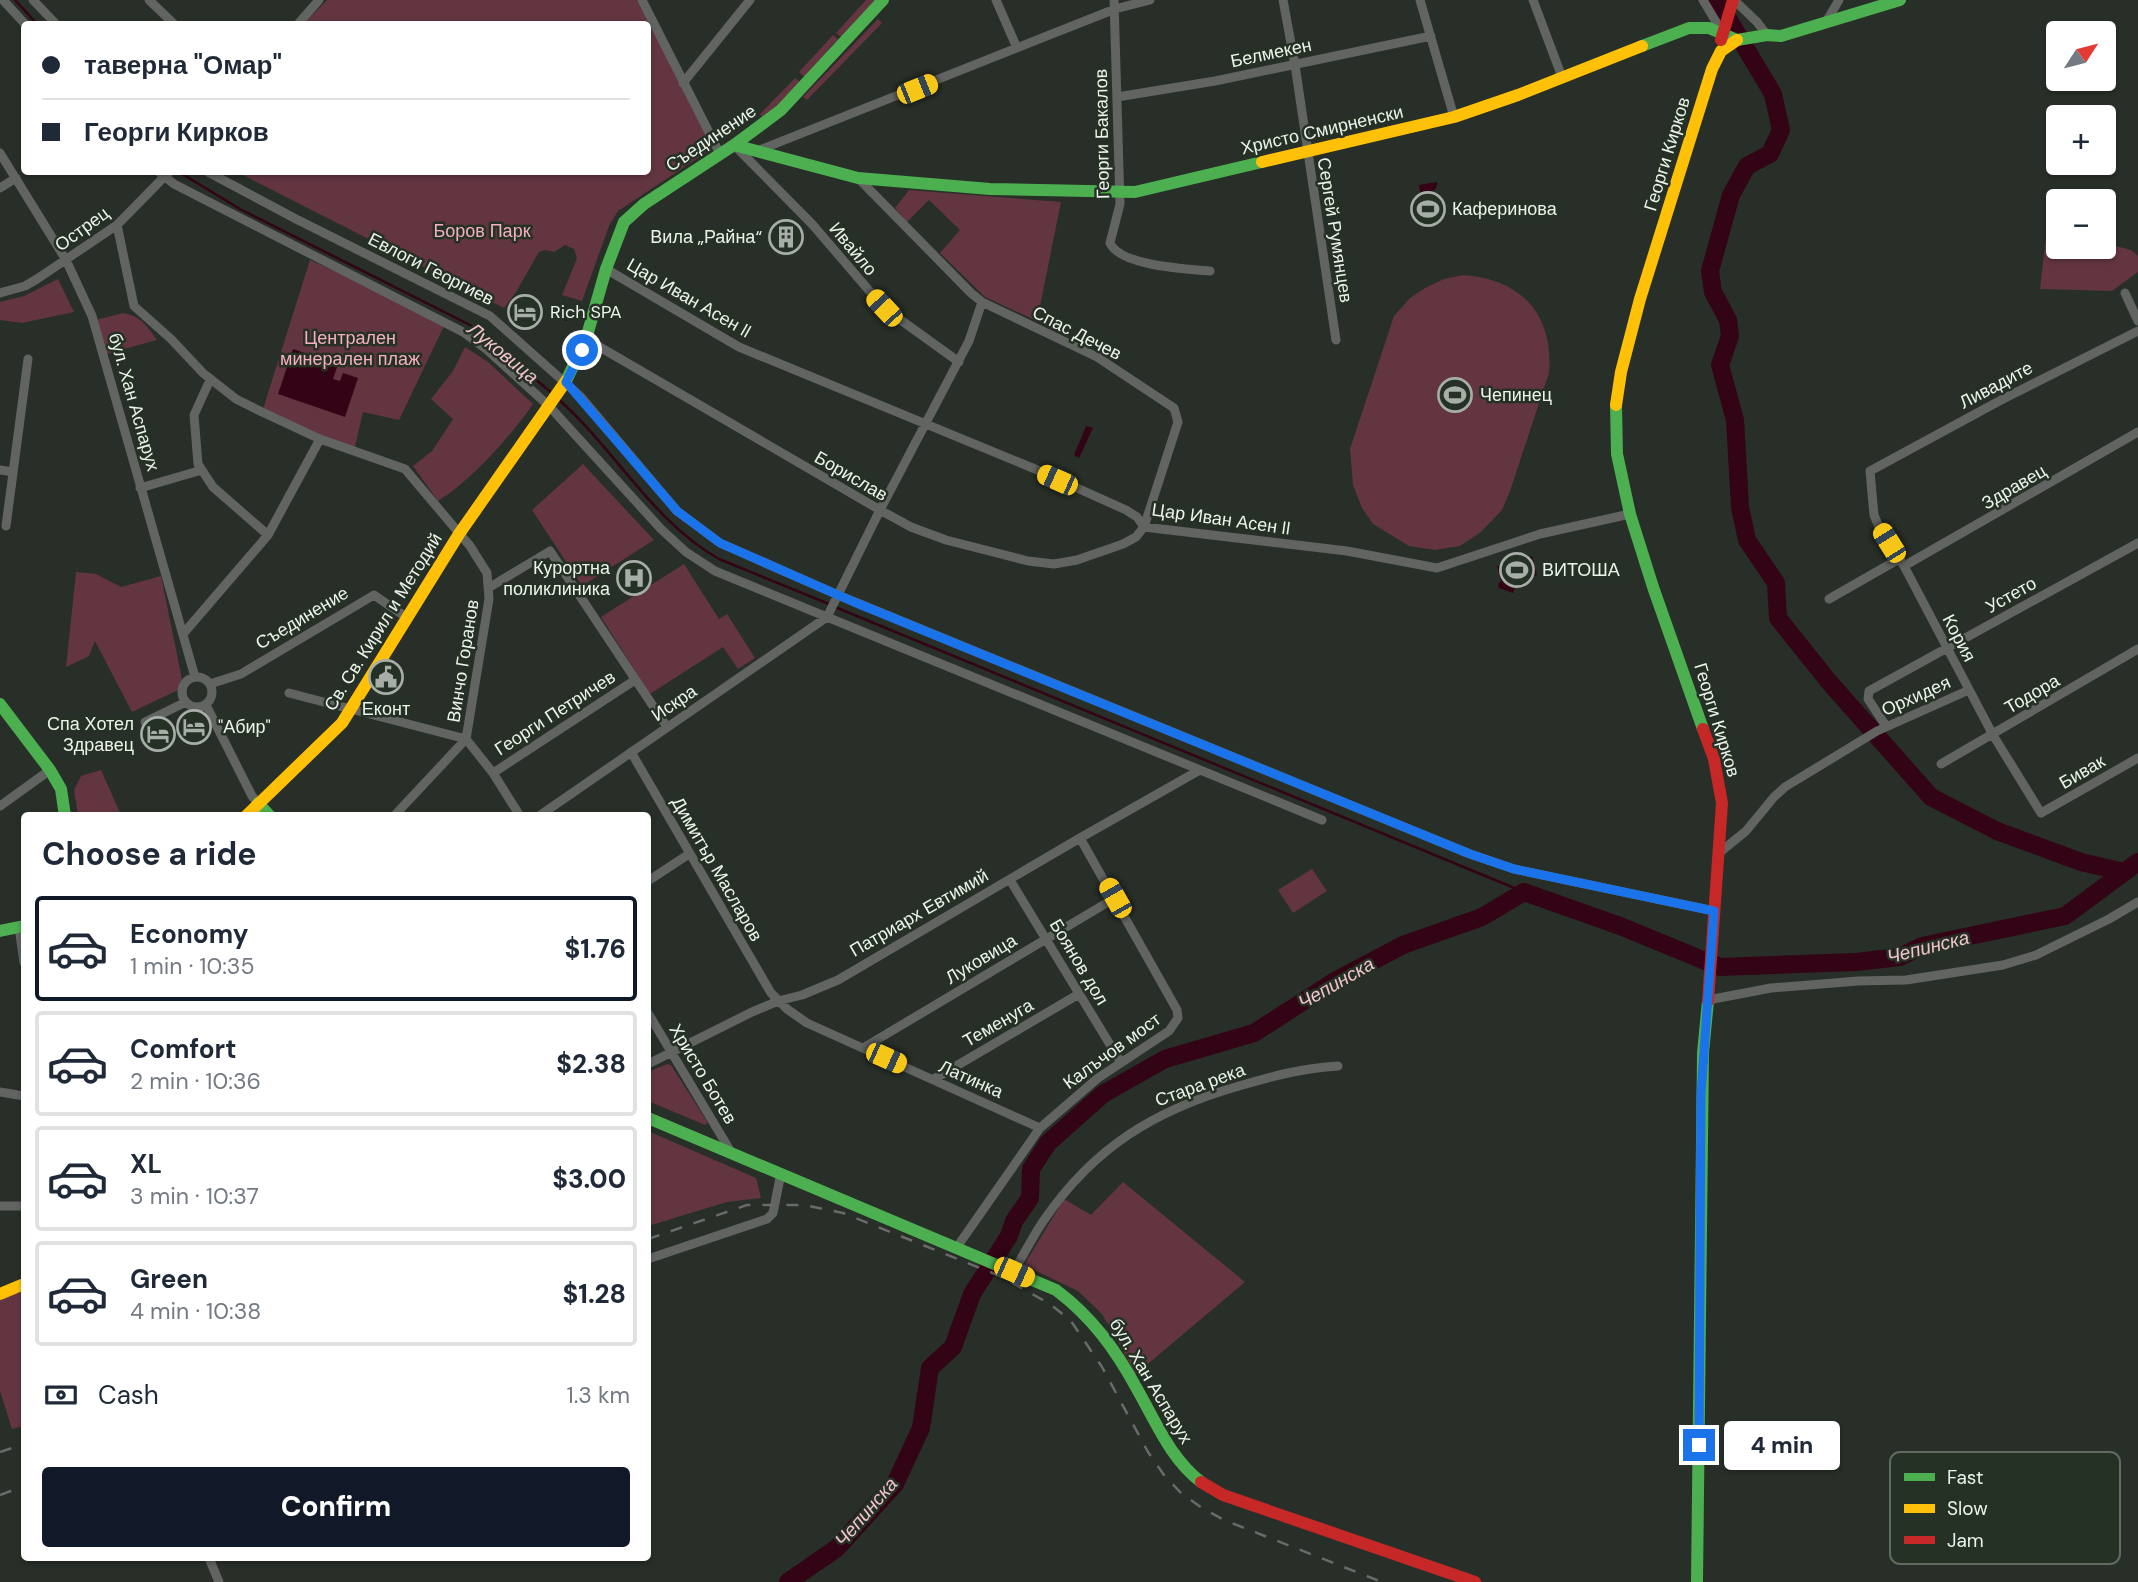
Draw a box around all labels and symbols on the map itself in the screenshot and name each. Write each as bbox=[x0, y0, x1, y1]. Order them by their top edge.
north arrow bbox=[2046, 21, 2116, 91]
street label: Белмекен bbox=[1228, 33, 1314, 73]
street label: Георги Бакалов bbox=[1089, 69, 1115, 199]
car bbox=[894, 71, 941, 107]
street label: Георги Кирков bbox=[1638, 94, 1696, 214]
street label: Съединение bbox=[661, 99, 761, 177]
street label: Христо Смирненски bbox=[1238, 100, 1406, 160]
street label: Сергей Румянцев bbox=[1312, 156, 1358, 304]
sports icon: Каферинова bbox=[1409, 190, 1447, 228]
place label: Каферинова bbox=[1452, 197, 1558, 221]
street label: Острец bbox=[50, 201, 114, 257]
street label: Ивайло bbox=[824, 217, 882, 281]
building icon: Вила „Райна“ bbox=[767, 218, 805, 256]
park label: Боров Парк bbox=[433, 219, 531, 243]
place label: Вила „Райна“ bbox=[650, 225, 762, 249]
street label: Евлоги Георгиев bbox=[364, 227, 498, 311]
street label: Цар Иван Асен II bbox=[622, 253, 756, 343]
car bbox=[862, 285, 907, 331]
hotel icon: Rich SPA bbox=[506, 293, 544, 331]
place label: Rich SPA bbox=[550, 300, 622, 324]
street label: Спас Дечев bbox=[1028, 300, 1126, 366]
water label: Луковица bbox=[461, 316, 544, 389]
park label: Централен минерален плаж bbox=[280, 326, 420, 371]
street label: бул. Хан Аспарух bbox=[103, 330, 165, 474]
route start bbox=[566, 334, 598, 366]
street label: Ливадите bbox=[1955, 356, 2037, 414]
sports icon: Чепинец bbox=[1436, 376, 1474, 414]
place label: Чепинец bbox=[1480, 383, 1552, 407]
street label: Борислав bbox=[810, 445, 892, 507]
street label: Здравец bbox=[1977, 459, 2051, 515]
car bbox=[1034, 462, 1081, 498]
street label: Цар Иван Асен II bbox=[1150, 497, 1292, 541]
car bbox=[1869, 520, 1910, 566]
street label: Св. Св. Кирил и Методий bbox=[318, 529, 448, 715]
sports icon: ВИТОША bbox=[1498, 551, 1536, 589]
place label: Курортна поликлиника bbox=[503, 556, 611, 601]
place label: ВИТОША bbox=[1542, 558, 1620, 582]
hospital icon: Курортна поликлиника bbox=[615, 559, 653, 597]
street label: Устето bbox=[1981, 571, 2041, 619]
street label: Съединение bbox=[251, 581, 353, 655]
street label: Винчо Горанов bbox=[441, 598, 485, 724]
street label: Кория bbox=[1937, 610, 1981, 666]
public building icon: Еконт bbox=[367, 658, 405, 696]
street label: Георги Кирков bbox=[1688, 660, 1746, 780]
street label: Георги Петричев bbox=[490, 665, 620, 761]
street label: Тодора bbox=[2000, 668, 2065, 719]
street label: Орхидея bbox=[1878, 670, 1954, 722]
street label: Искра bbox=[647, 679, 702, 727]
place label: Еконт bbox=[362, 697, 410, 721]
hotel icon: "Абир" bbox=[175, 708, 213, 746]
place label: Спа Хотел Здравец bbox=[47, 712, 134, 757]
hotel icon: Спа Хотел Здравец bbox=[139, 715, 177, 753]
place label: "Абир" bbox=[218, 715, 271, 739]
street label: Бивак bbox=[2055, 749, 2109, 795]
street label: Димитър Масларов bbox=[666, 792, 768, 946]
street label: Патриарх Евтимий bbox=[845, 863, 993, 963]
car bbox=[1096, 875, 1135, 921]
street label: Боянов дол bbox=[1044, 914, 1114, 1010]
water label: Чепинска bbox=[1884, 925, 1972, 969]
street label: Луковица bbox=[941, 928, 1022, 990]
water label: Чепинска bbox=[1293, 951, 1379, 1015]
street label: Теменуга bbox=[958, 993, 1038, 1053]
street label: Калъчов мост bbox=[1058, 1007, 1166, 1095]
street label: Христо Ботев bbox=[664, 1019, 742, 1129]
car bbox=[863, 1040, 910, 1076]
street label: Латинка bbox=[935, 1054, 1008, 1104]
street label: Стара река bbox=[1152, 1057, 1249, 1112]
car bbox=[991, 1254, 1038, 1290]
street label: бул. Хан Аспарух bbox=[1104, 1314, 1198, 1448]
callout: 4 min bbox=[1724, 1420, 1839, 1470]
route end bbox=[1683, 1429, 1715, 1461]
legend bbox=[1890, 1452, 2120, 1564]
text: Fast bbox=[1947, 1465, 1983, 1490]
water label: Чепинска bbox=[829, 1472, 903, 1552]
text: Slow bbox=[1947, 1496, 1988, 1521]
text: Jam bbox=[1947, 1528, 1984, 1553]

